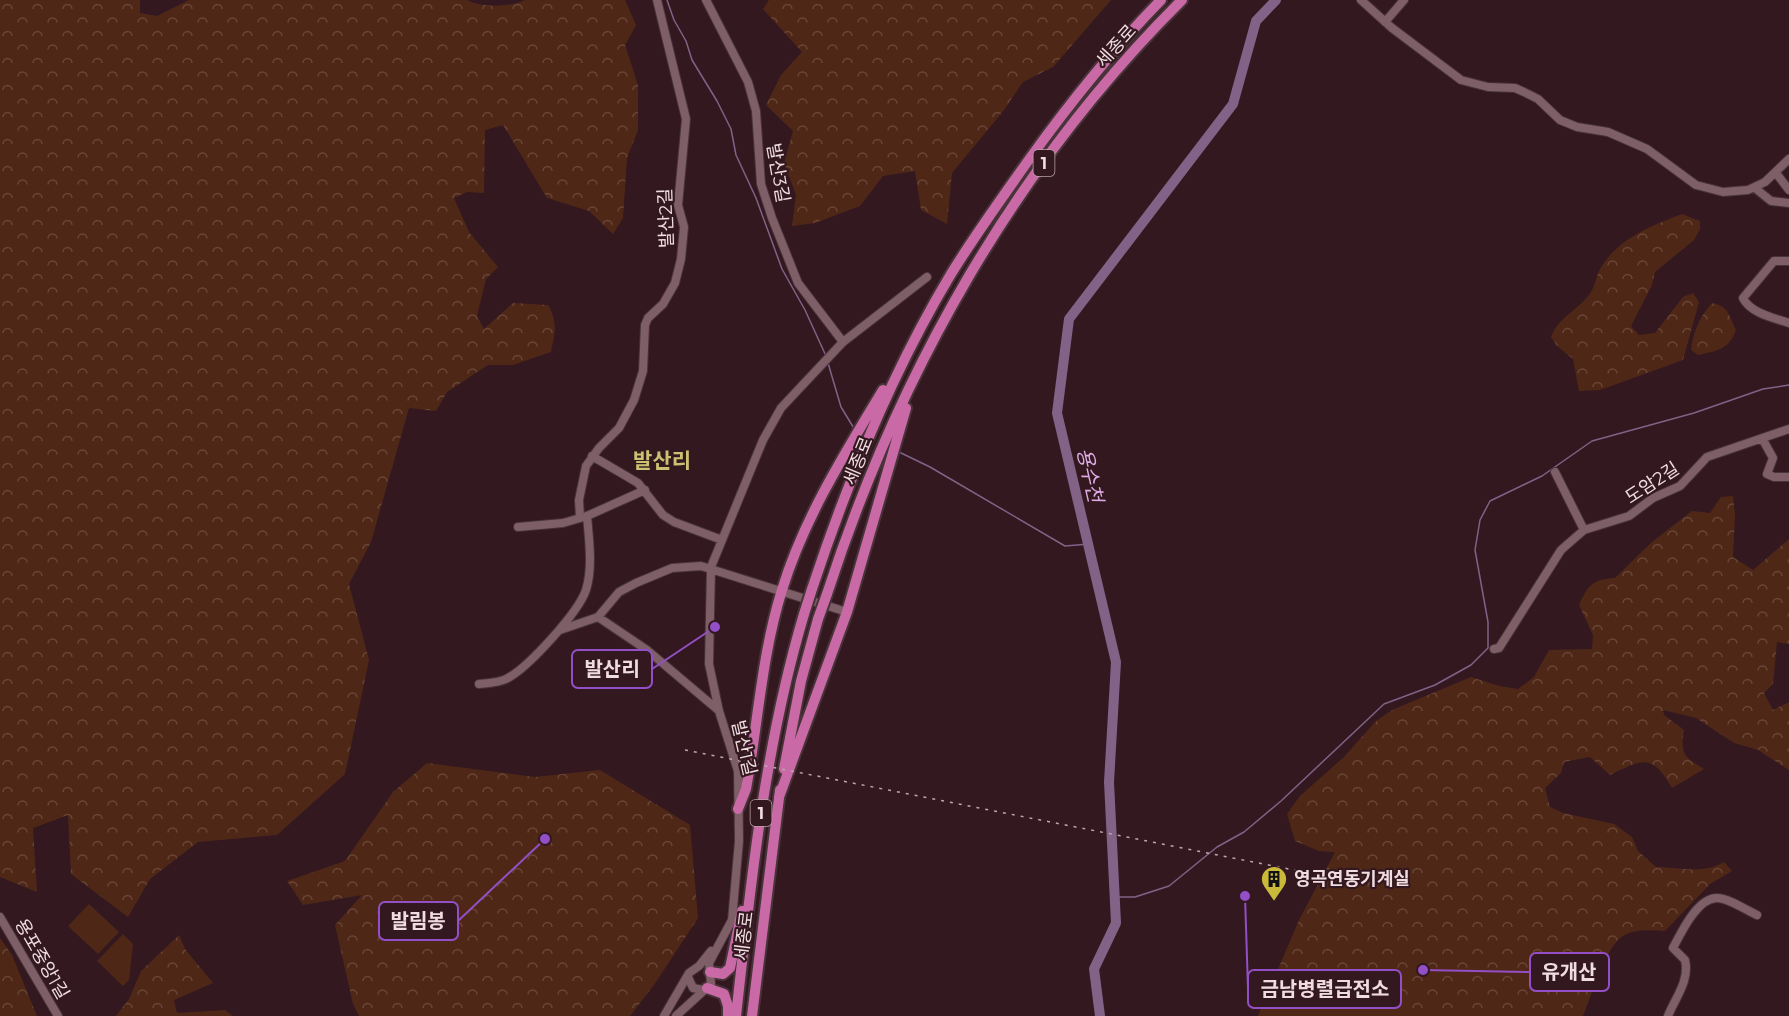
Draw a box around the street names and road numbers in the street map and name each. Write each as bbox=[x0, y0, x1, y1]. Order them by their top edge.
street label: 세종로 bbox=[1091, 20, 1141, 72]
street label: 발산3길 bbox=[762, 142, 794, 204]
road number: 1 bbox=[1034, 150, 1054, 176]
street label: 발산2길 bbox=[654, 188, 678, 248]
street label: 세종로 bbox=[838, 434, 878, 488]
street label: 도암2길 bbox=[1621, 457, 1683, 509]
street label: 발산1길 bbox=[727, 718, 761, 778]
road number: 1 bbox=[750, 800, 771, 826]
street label: 세종로 bbox=[730, 910, 758, 962]
street label: 용포중앙1길 bbox=[10, 915, 74, 1003]

